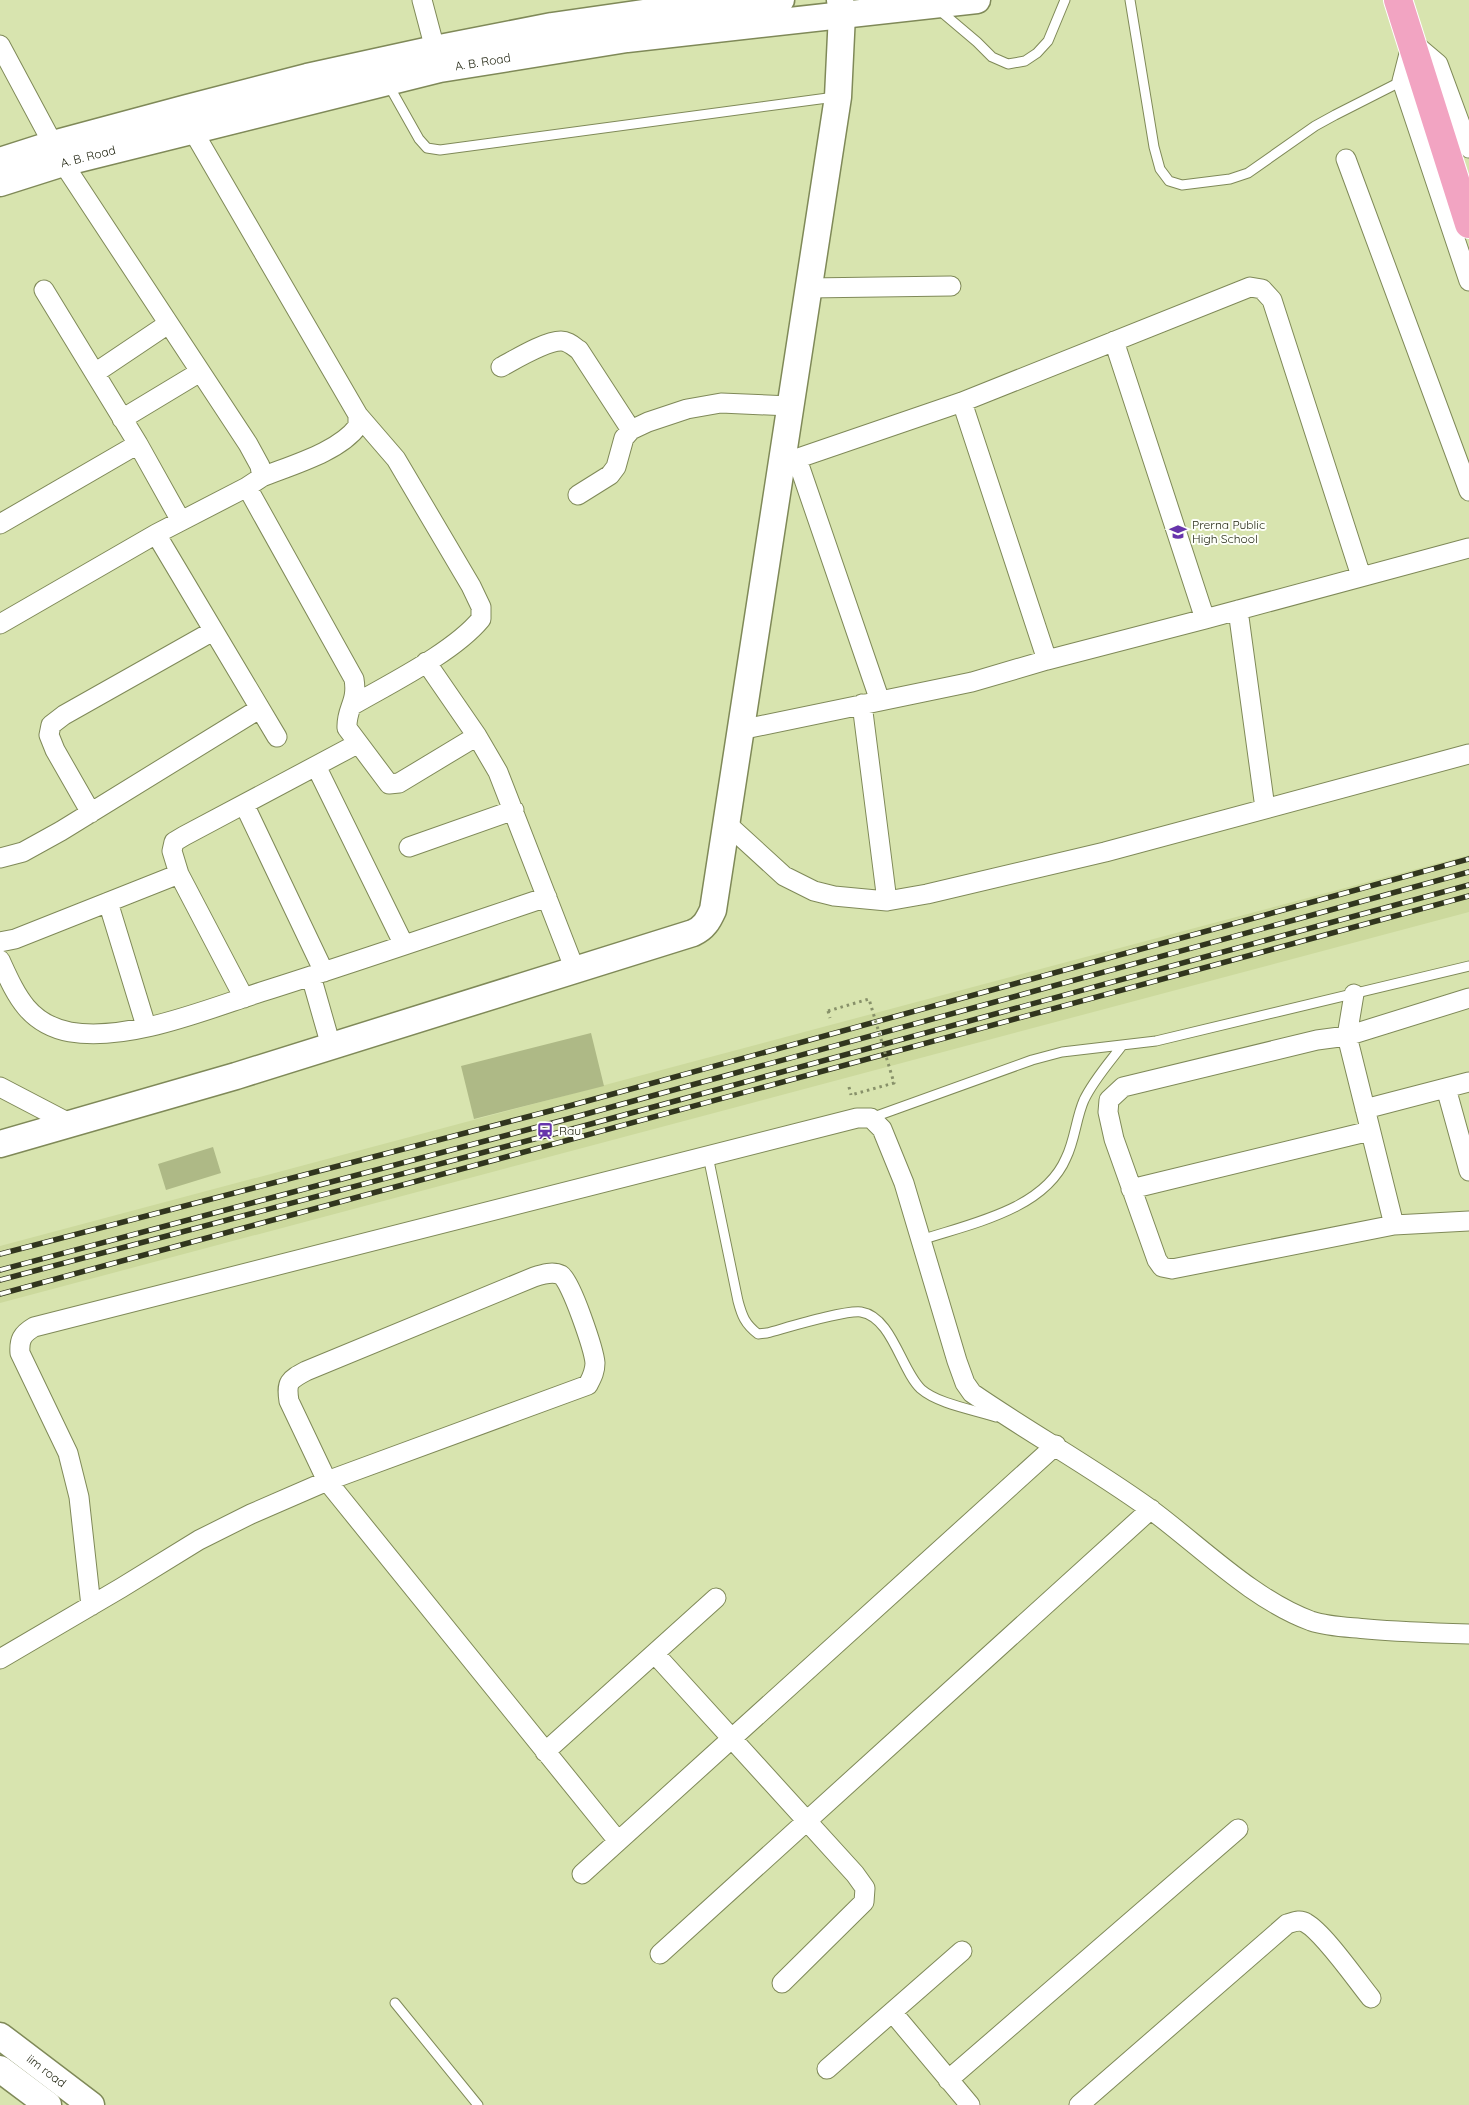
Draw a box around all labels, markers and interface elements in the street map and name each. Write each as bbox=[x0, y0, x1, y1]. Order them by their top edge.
street label: A. B. Road bbox=[454, 50, 512, 74]
street label: A. B. Road bbox=[59, 142, 117, 170]
place label: Prerna Public High School bbox=[1192, 517, 1265, 546]
school or university icon: Prerna Public High School bbox=[1168, 522, 1188, 542]
station icon: Rau bbox=[535, 1121, 555, 1141]
place label: Rau bbox=[559, 1123, 581, 1138]
street label: iim road bbox=[24, 2051, 69, 2090]

